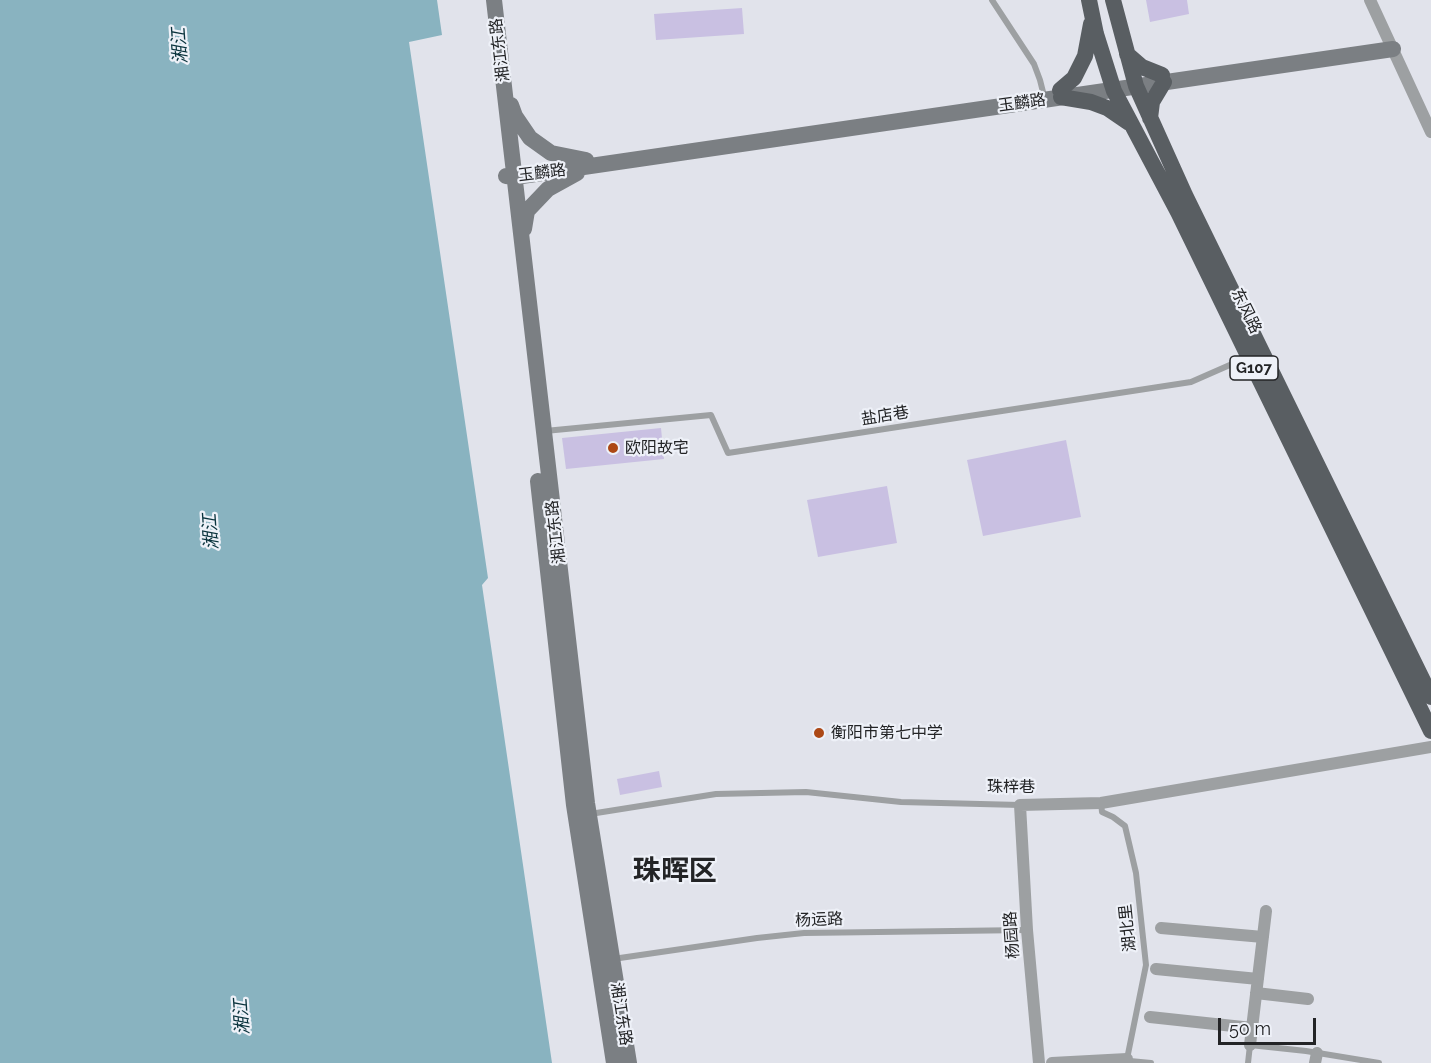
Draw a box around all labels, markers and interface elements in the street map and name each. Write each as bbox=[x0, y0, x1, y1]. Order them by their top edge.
street label: 湘江东路 bbox=[487, 17, 513, 83]
water label: 湘江 bbox=[168, 27, 192, 65]
street label: 玉麟路 bbox=[997, 90, 1047, 116]
street label: 玉麟路 bbox=[517, 161, 567, 185]
street label: 东风路 bbox=[1227, 285, 1265, 337]
road number: G107 bbox=[1230, 356, 1278, 380]
street label: 盐店巷 bbox=[860, 403, 910, 429]
place label: 欧阳故宅 bbox=[625, 438, 689, 458]
marker: 欧阳故宅 bbox=[606, 441, 620, 455]
street label: 湘江东路 bbox=[543, 499, 569, 565]
water label: 湘江 bbox=[199, 513, 223, 551]
place label: 衡阳市第七中学 bbox=[831, 723, 943, 743]
marker: 衡阳市第七中学 bbox=[812, 726, 826, 740]
street label: 珠梓巷 bbox=[987, 777, 1035, 797]
district label: 珠晖区 bbox=[633, 855, 717, 889]
street label: 湖北里 bbox=[1116, 903, 1140, 953]
street label: 杨运路 bbox=[795, 910, 843, 930]
street label: 杨园路 bbox=[1001, 910, 1023, 960]
street label: 湘江东路 bbox=[607, 981, 635, 1047]
water label: 湘江 bbox=[230, 998, 254, 1036]
scale bar bbox=[1221, 1006, 1318, 1044]
text: 50 m bbox=[1229, 1018, 1271, 1039]

